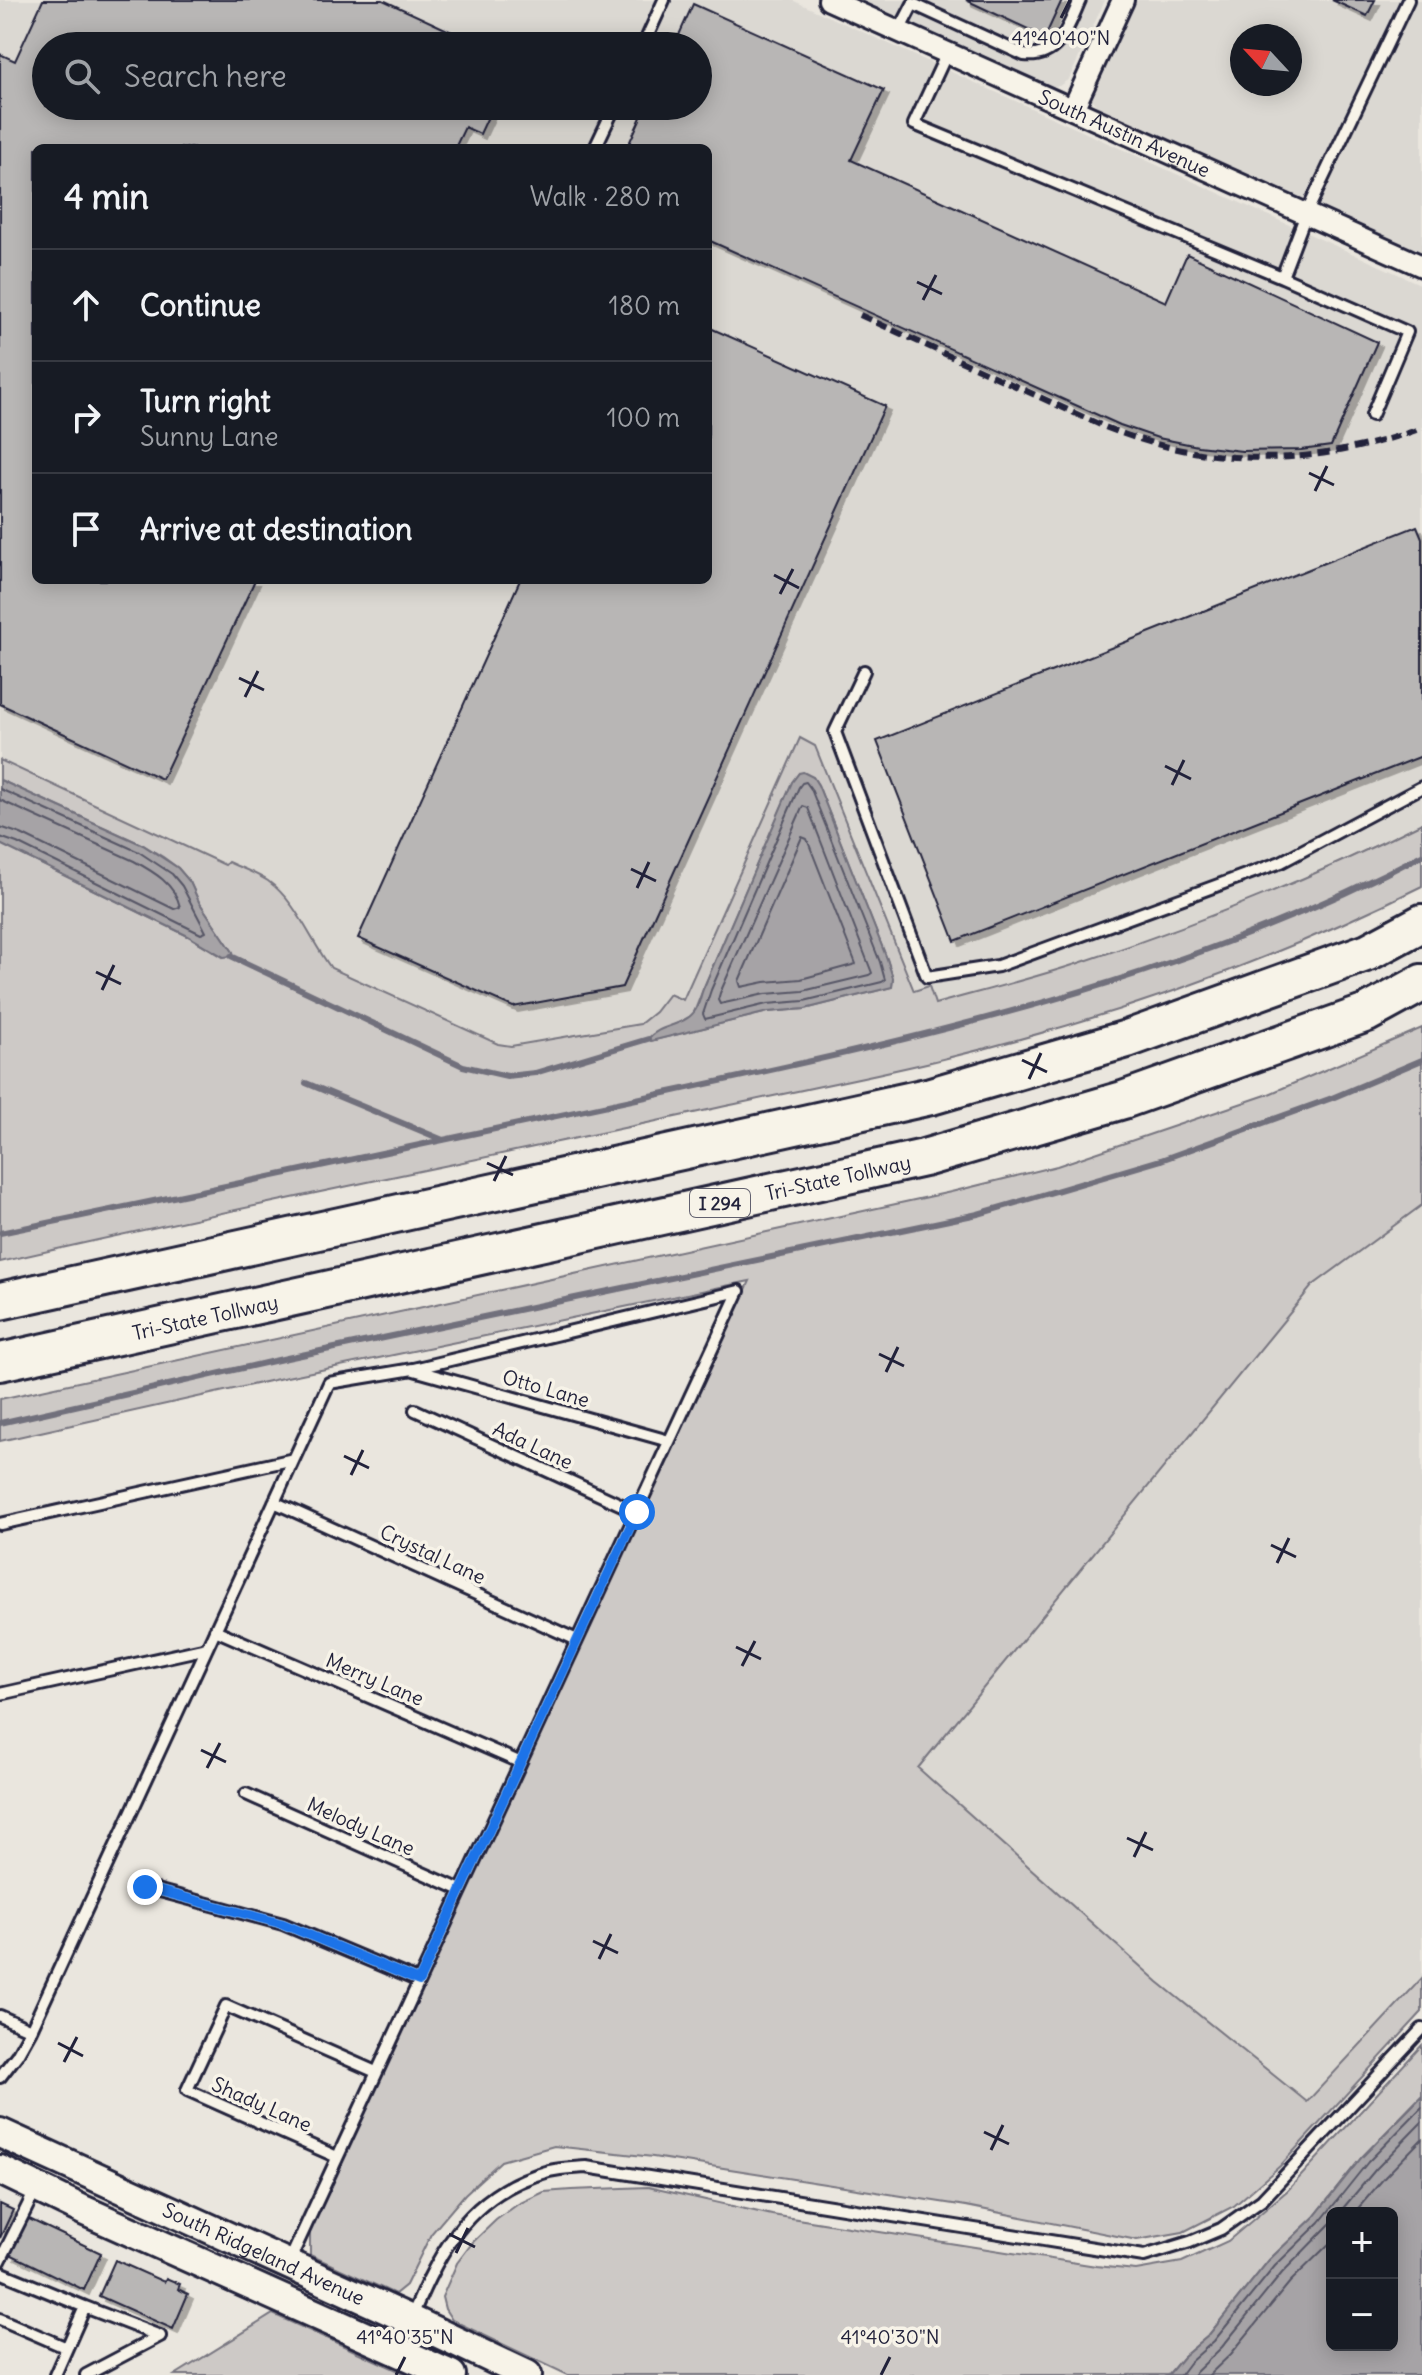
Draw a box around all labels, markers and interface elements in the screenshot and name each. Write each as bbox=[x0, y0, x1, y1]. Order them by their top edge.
north arrow bbox=[1230, 24, 1302, 96]
text: 41°40'40"N bbox=[1012, 25, 1110, 50]
search box bbox=[32, 32, 712, 120]
icon: search bbox=[60, 54, 104, 98]
text: Search here bbox=[124, 57, 287, 95]
street label: South Austin Avenue bbox=[1035, 83, 1214, 182]
text: 4 min bbox=[64, 175, 149, 218]
text: Walk · 280 m bbox=[530, 180, 680, 213]
icon: ahead bbox=[64, 283, 108, 327]
text: Continue bbox=[140, 286, 261, 324]
text: 180 m bbox=[609, 289, 680, 322]
text: Turn right bbox=[140, 382, 271, 420]
icon: right bbox=[64, 395, 108, 439]
text: 100 m bbox=[606, 401, 680, 434]
text: Sunny Lane bbox=[140, 420, 278, 453]
icon: arrive bbox=[64, 507, 108, 551]
text: Arrive at destination bbox=[140, 510, 412, 548]
street label: Tri-State Tollway bbox=[763, 1149, 913, 1205]
road number: I 294 bbox=[690, 1189, 750, 1217]
street label: Tri-State Tollway bbox=[130, 1288, 280, 1345]
street label: Otto Lane bbox=[500, 1364, 592, 1412]
street label: Ada Lane bbox=[489, 1416, 577, 1474]
route start bbox=[619, 1494, 655, 1530]
street label: Crystal Lane bbox=[376, 1519, 490, 1589]
street label: Merry Lane bbox=[322, 1647, 428, 1711]
street label: Melody Lane bbox=[303, 1791, 419, 1861]
route end bbox=[127, 1869, 163, 1905]
street label: Shady Lane bbox=[208, 2071, 316, 2137]
street label: South Ridgeland Avenue bbox=[159, 2196, 369, 2310]
map controls bbox=[1326, 2207, 1398, 2351]
button: + bbox=[1326, 2207, 1398, 2279]
button: − bbox=[1326, 2279, 1398, 2351]
text: 41°40'35"N bbox=[356, 2324, 454, 2349]
text: 41°40'30"N bbox=[840, 2324, 940, 2349]

